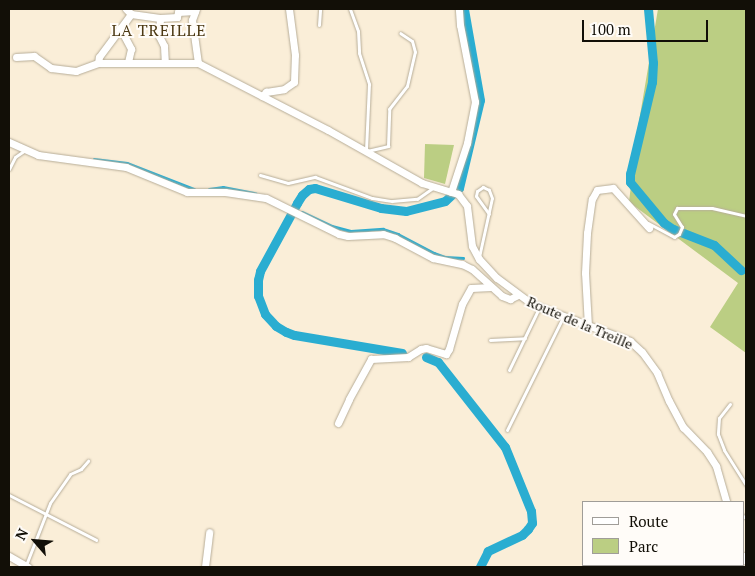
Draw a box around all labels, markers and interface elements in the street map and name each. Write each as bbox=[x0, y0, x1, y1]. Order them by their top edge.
scale bar bbox=[585, 10, 711, 42]
text: 100 m bbox=[590, 19, 631, 39]
district label: LA TREILLE bbox=[110, 20, 208, 40]
street label: Route de la Treille bbox=[525, 293, 635, 353]
legend bbox=[582, 501, 745, 566]
text: Route bbox=[629, 511, 668, 531]
north arrow bbox=[10, 516, 60, 566]
text: N bbox=[10, 525, 32, 543]
text: Parc bbox=[629, 536, 658, 556]

